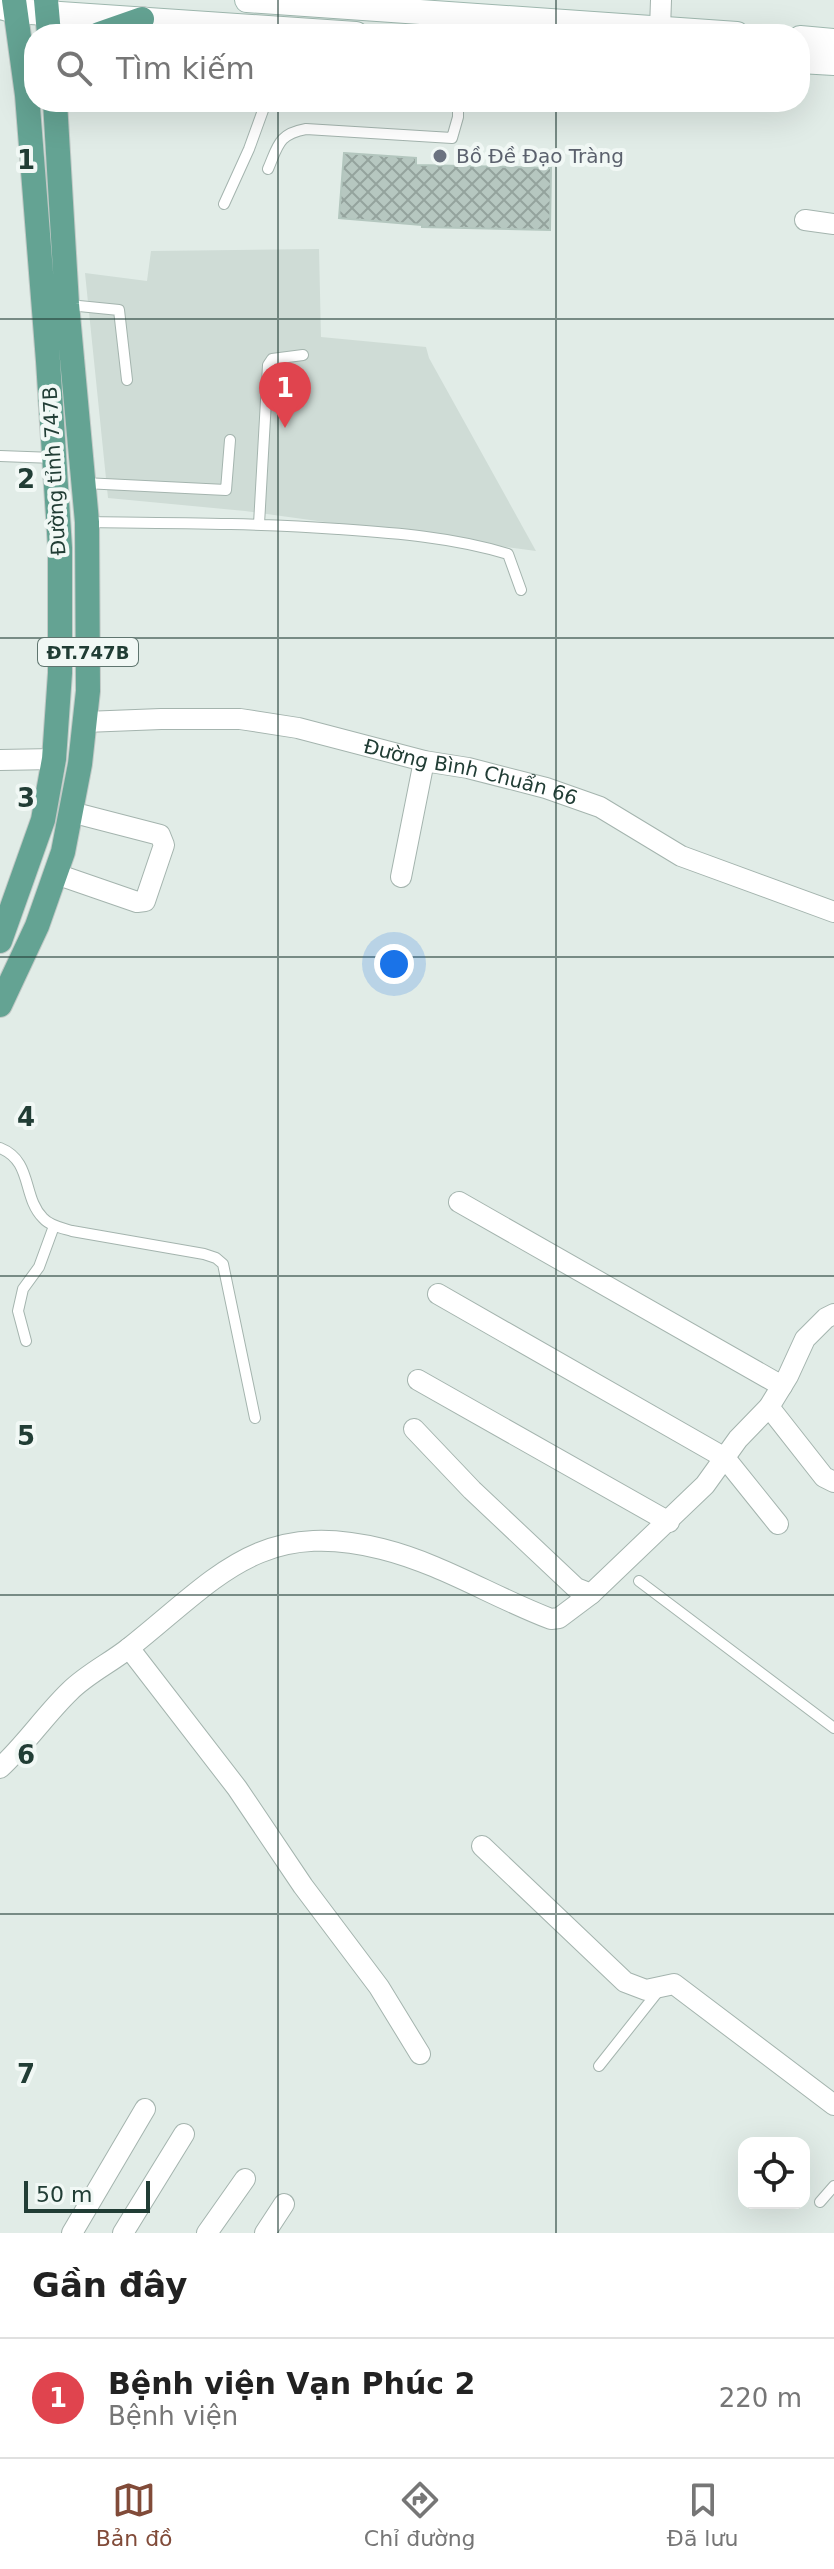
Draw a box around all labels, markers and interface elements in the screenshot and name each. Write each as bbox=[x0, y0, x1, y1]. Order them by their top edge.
search box bbox=[24, 24, 810, 112]
icon: search bbox=[52, 46, 96, 90]
text: Tìm kiếm bbox=[116, 51, 255, 86]
place label: Bồ Đề Đạo Tràng bbox=[456, 144, 624, 168]
text: 1 bbox=[17, 145, 35, 175]
marker: Bồ Đề Đạo Tràng bbox=[431, 147, 449, 165]
pin: 1 bbox=[259, 362, 311, 428]
street label: Đường tỉnh 747B bbox=[38, 386, 70, 556]
text: 2 bbox=[17, 464, 35, 494]
road number: ĐT.747B bbox=[38, 638, 138, 666]
street label: Đường Bình Chuẩn 66 bbox=[361, 734, 581, 810]
text: 3 bbox=[17, 783, 35, 813]
your location bbox=[374, 944, 414, 984]
text: 4 bbox=[17, 1102, 35, 1132]
text: 5 bbox=[17, 1421, 35, 1451]
text: 6 bbox=[17, 1740, 35, 1770]
text: 7 bbox=[17, 2059, 35, 2089]
map controls bbox=[738, 2137, 810, 2209]
button: locate bbox=[738, 2137, 810, 2209]
scale bar bbox=[24, 2177, 150, 2213]
text: 50 m bbox=[36, 2182, 92, 2207]
text: Gần đây bbox=[32, 2265, 187, 2305]
text: Bệnh viện Vạn Phúc 2 bbox=[108, 2366, 475, 2401]
text: 1 bbox=[49, 2383, 67, 2413]
text: 220 m bbox=[719, 2383, 802, 2413]
text: Bệnh viện bbox=[108, 2401, 238, 2431]
tab: Bản đồ bbox=[96, 2478, 173, 2551]
tab: Chỉ đường bbox=[364, 2478, 476, 2551]
tab: Đã lưu bbox=[667, 2478, 738, 2551]

